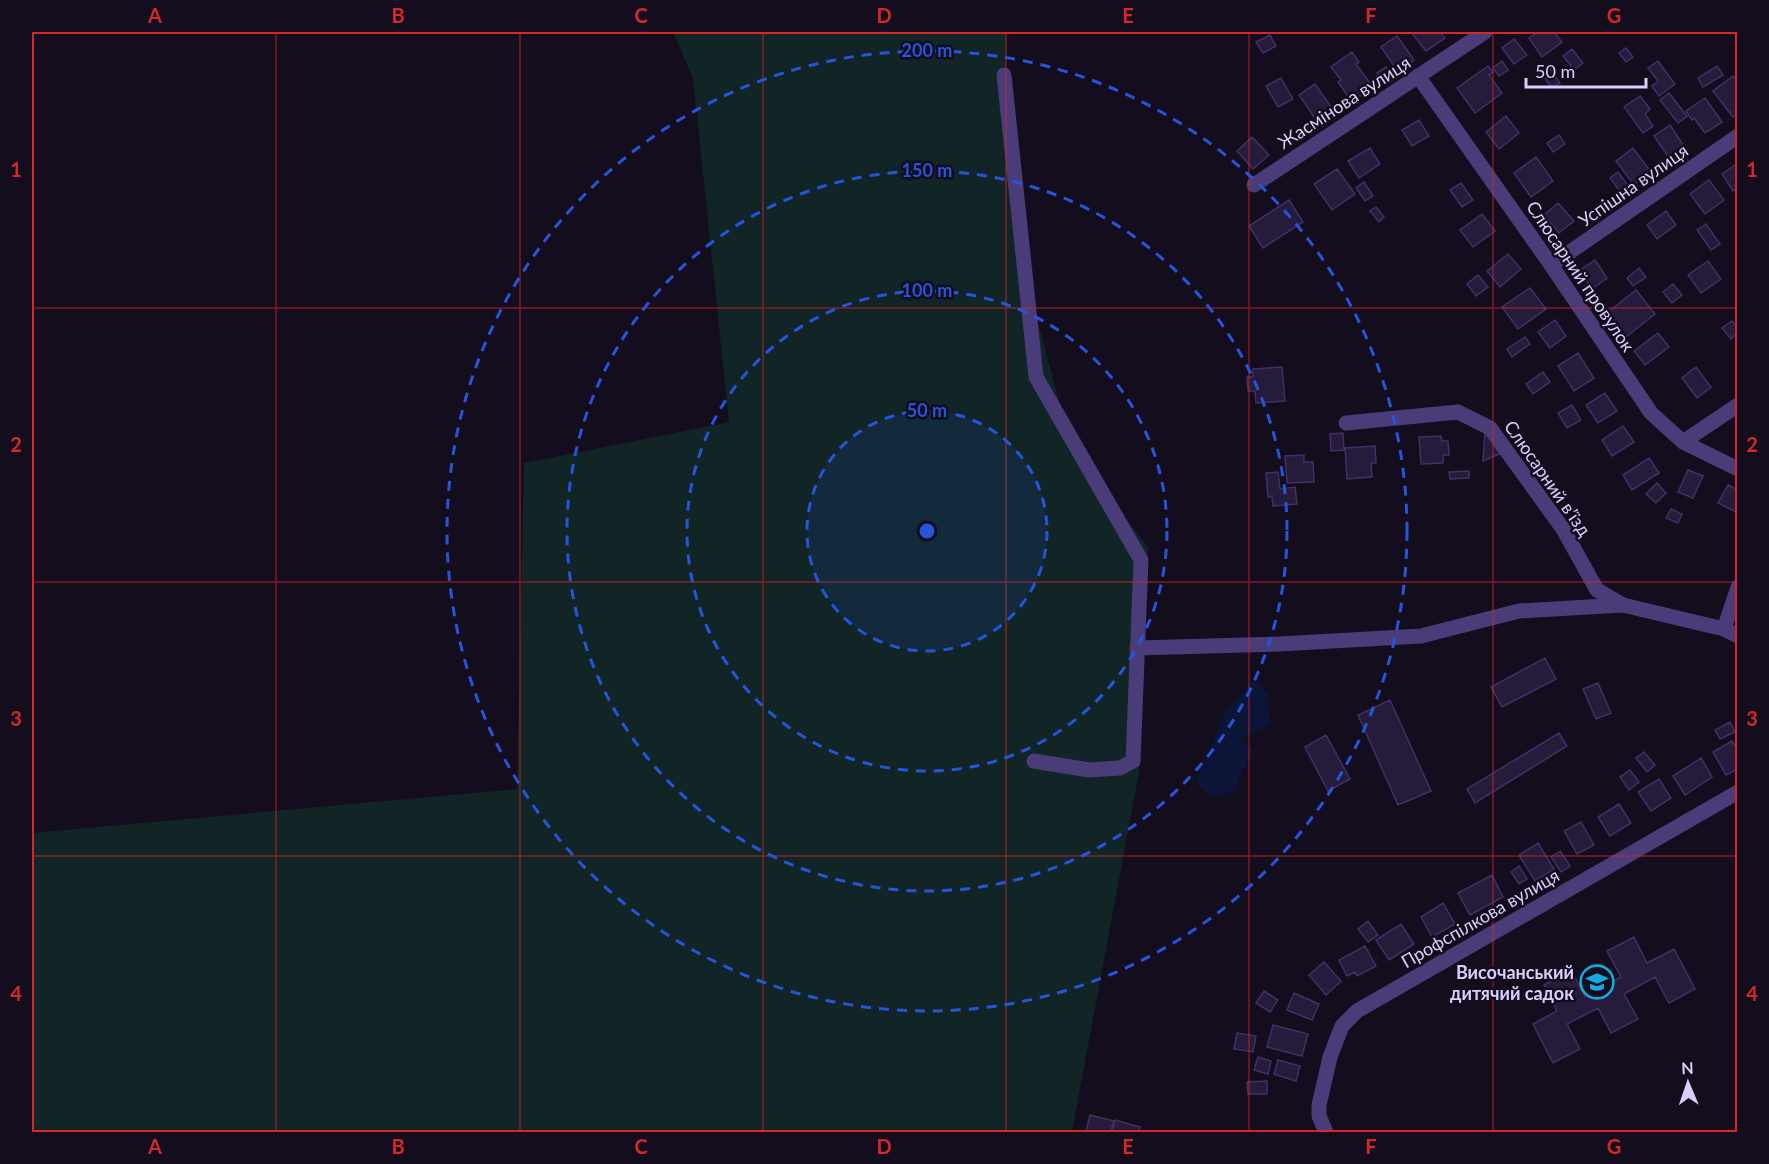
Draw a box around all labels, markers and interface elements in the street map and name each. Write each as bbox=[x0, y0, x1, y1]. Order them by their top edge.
text: A bbox=[147, 3, 162, 27]
text: B bbox=[391, 3, 405, 27]
text: C bbox=[634, 3, 648, 27]
text: D bbox=[876, 3, 892, 27]
text: E bbox=[1122, 3, 1134, 27]
text: F bbox=[1365, 3, 1377, 27]
text: G bbox=[1607, 3, 1621, 27]
text: 200 m bbox=[902, 39, 952, 61]
street label: Жасмінова вулиця bbox=[1274, 51, 1414, 153]
scale bar bbox=[1526, 51, 1646, 89]
text: 50 m bbox=[1535, 60, 1575, 82]
street label: Успішна вулиця bbox=[1574, 139, 1692, 231]
text: 1 bbox=[10, 157, 22, 181]
text: 1 bbox=[1746, 157, 1758, 181]
text: 150 m bbox=[902, 159, 952, 181]
street label: Слюсарний провулок bbox=[1522, 196, 1640, 356]
text: 100 m bbox=[902, 279, 952, 301]
text: 50 m bbox=[907, 399, 947, 421]
street label: Слюсарний в’їзд bbox=[1500, 416, 1596, 540]
text: 2 bbox=[10, 432, 22, 456]
text: 2 bbox=[1746, 432, 1758, 456]
centre of rings bbox=[917, 521, 937, 541]
text: 3 bbox=[10, 706, 22, 730]
text: 3 bbox=[1746, 706, 1758, 730]
street label: Профспілкова вулиця bbox=[1397, 864, 1563, 972]
place label: Височанський дитячий садок bbox=[1450, 961, 1574, 1004]
school or university icon: Височанський дитячий садок bbox=[1579, 964, 1615, 1000]
text: 4 bbox=[10, 981, 22, 1005]
text: 4 bbox=[1746, 981, 1758, 1005]
north arrow bbox=[1658, 1053, 1718, 1113]
text: N bbox=[1681, 1058, 1694, 1077]
text: A bbox=[147, 1134, 162, 1158]
text: B bbox=[391, 1134, 405, 1158]
text: C bbox=[634, 1134, 648, 1158]
text: D bbox=[876, 1134, 892, 1158]
text: E bbox=[1122, 1134, 1134, 1158]
text: F bbox=[1365, 1134, 1377, 1158]
text: G bbox=[1607, 1134, 1621, 1158]

